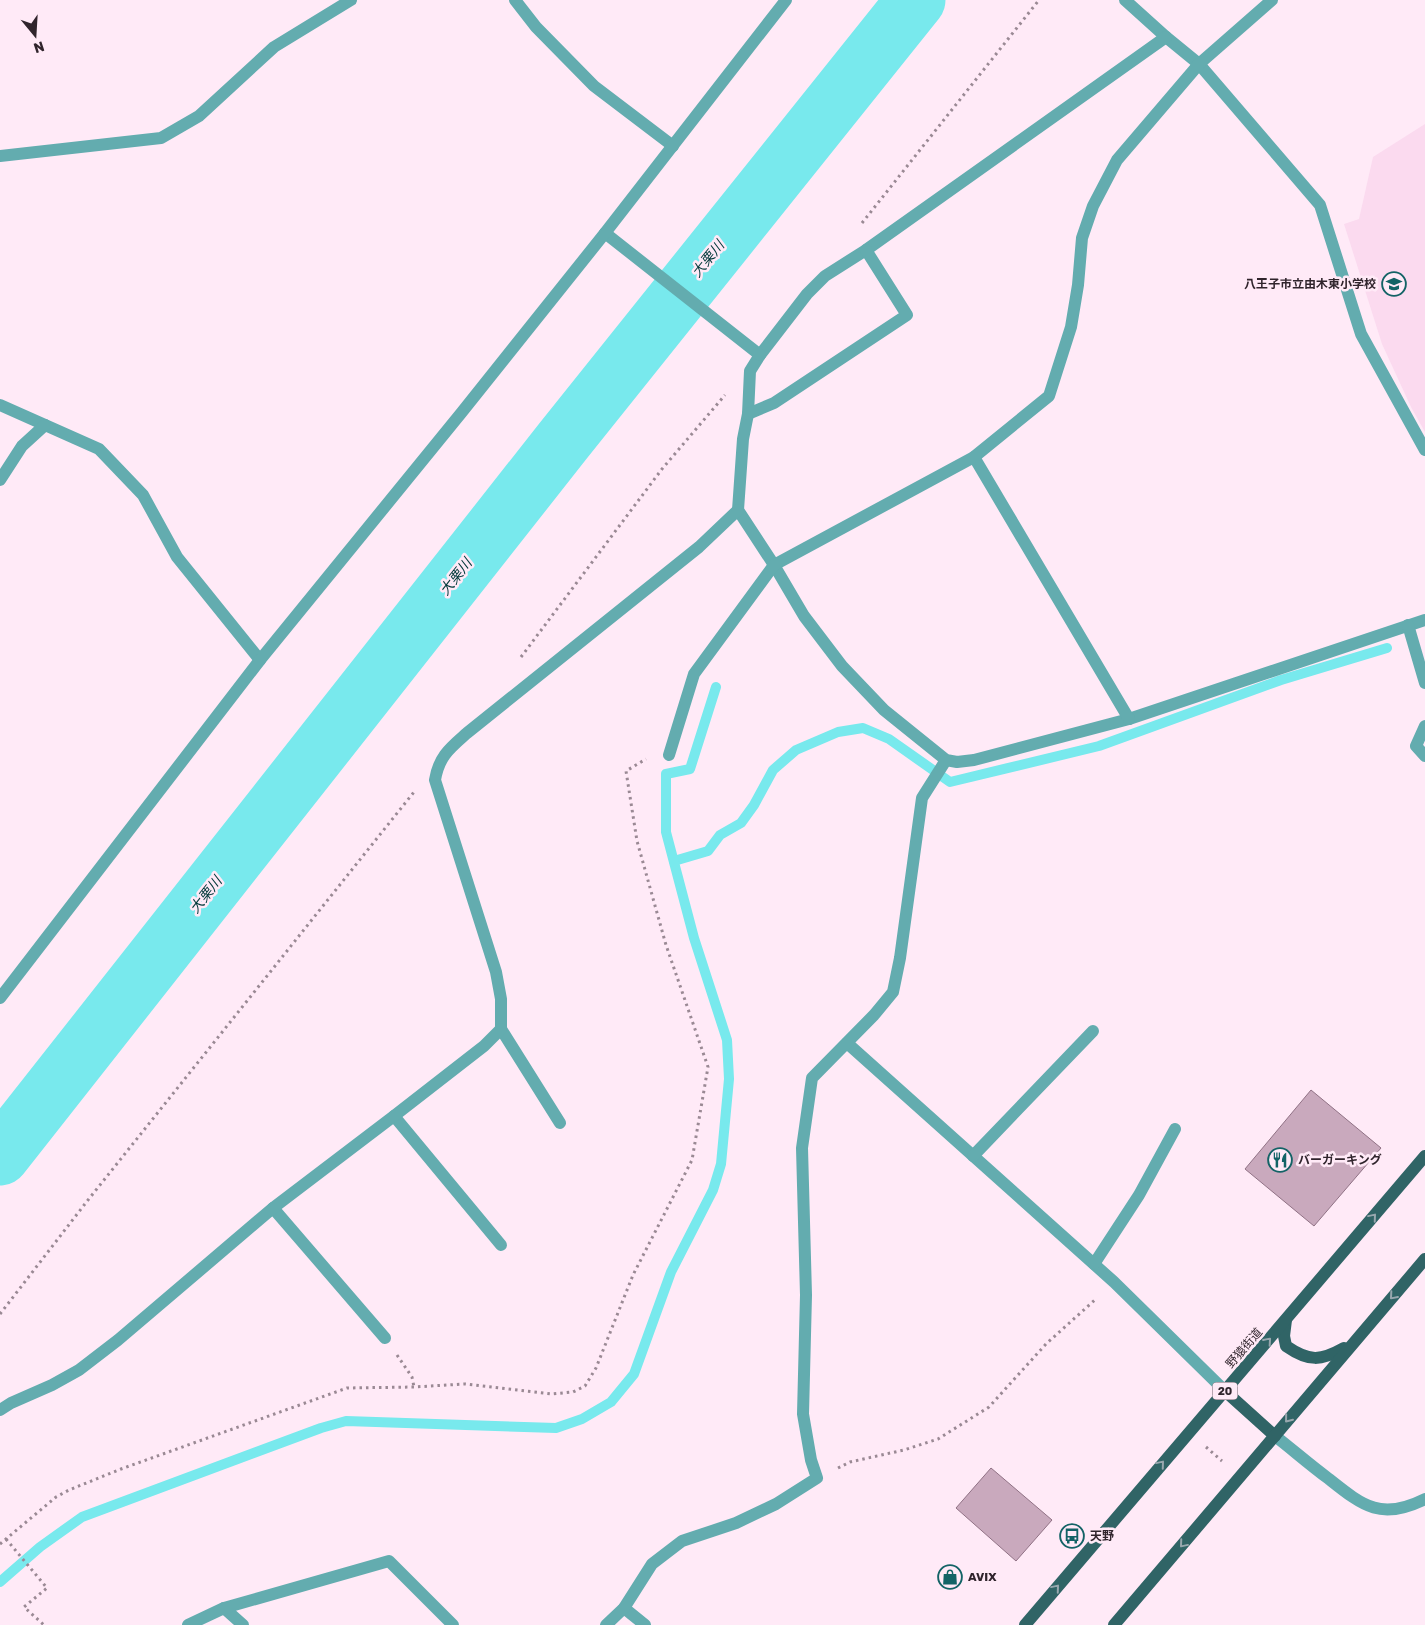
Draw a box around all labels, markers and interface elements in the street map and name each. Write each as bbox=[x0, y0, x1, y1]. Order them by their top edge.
north arrow bbox=[10, 10, 60, 60]
text: N bbox=[31, 37, 46, 57]
water label: 大栗川 bbox=[688, 236, 729, 281]
school or university icon: 八王子市立由木東小学校 bbox=[1381, 271, 1407, 297]
place label: 八王子市立由木東小学校 bbox=[1244, 277, 1376, 291]
water label: 大栗川 bbox=[436, 554, 477, 599]
water label: 大栗川 bbox=[186, 872, 227, 917]
restaurant icon: バーガーキング bbox=[1267, 1147, 1293, 1173]
place label: バーガーキング bbox=[1298, 1153, 1382, 1167]
one-way arrow bbox=[1367, 1214, 1376, 1223]
one-way arrow bbox=[1390, 1290, 1399, 1299]
street label: 野猿街道 bbox=[1223, 1325, 1265, 1371]
one-way arrow bbox=[1262, 1338, 1271, 1347]
road number: 20 bbox=[1212, 1382, 1238, 1400]
one-way arrow bbox=[1284, 1414, 1293, 1423]
one-way arrow bbox=[1156, 1461, 1164, 1470]
bus stop icon: 天野 bbox=[1059, 1523, 1085, 1549]
place label: 天野 bbox=[1090, 1529, 1114, 1543]
one-way arrow bbox=[1180, 1538, 1189, 1547]
shop icon: AVIX bbox=[937, 1564, 963, 1590]
place label: AVIX bbox=[968, 1570, 997, 1584]
one-way arrow bbox=[1051, 1584, 1060, 1593]

